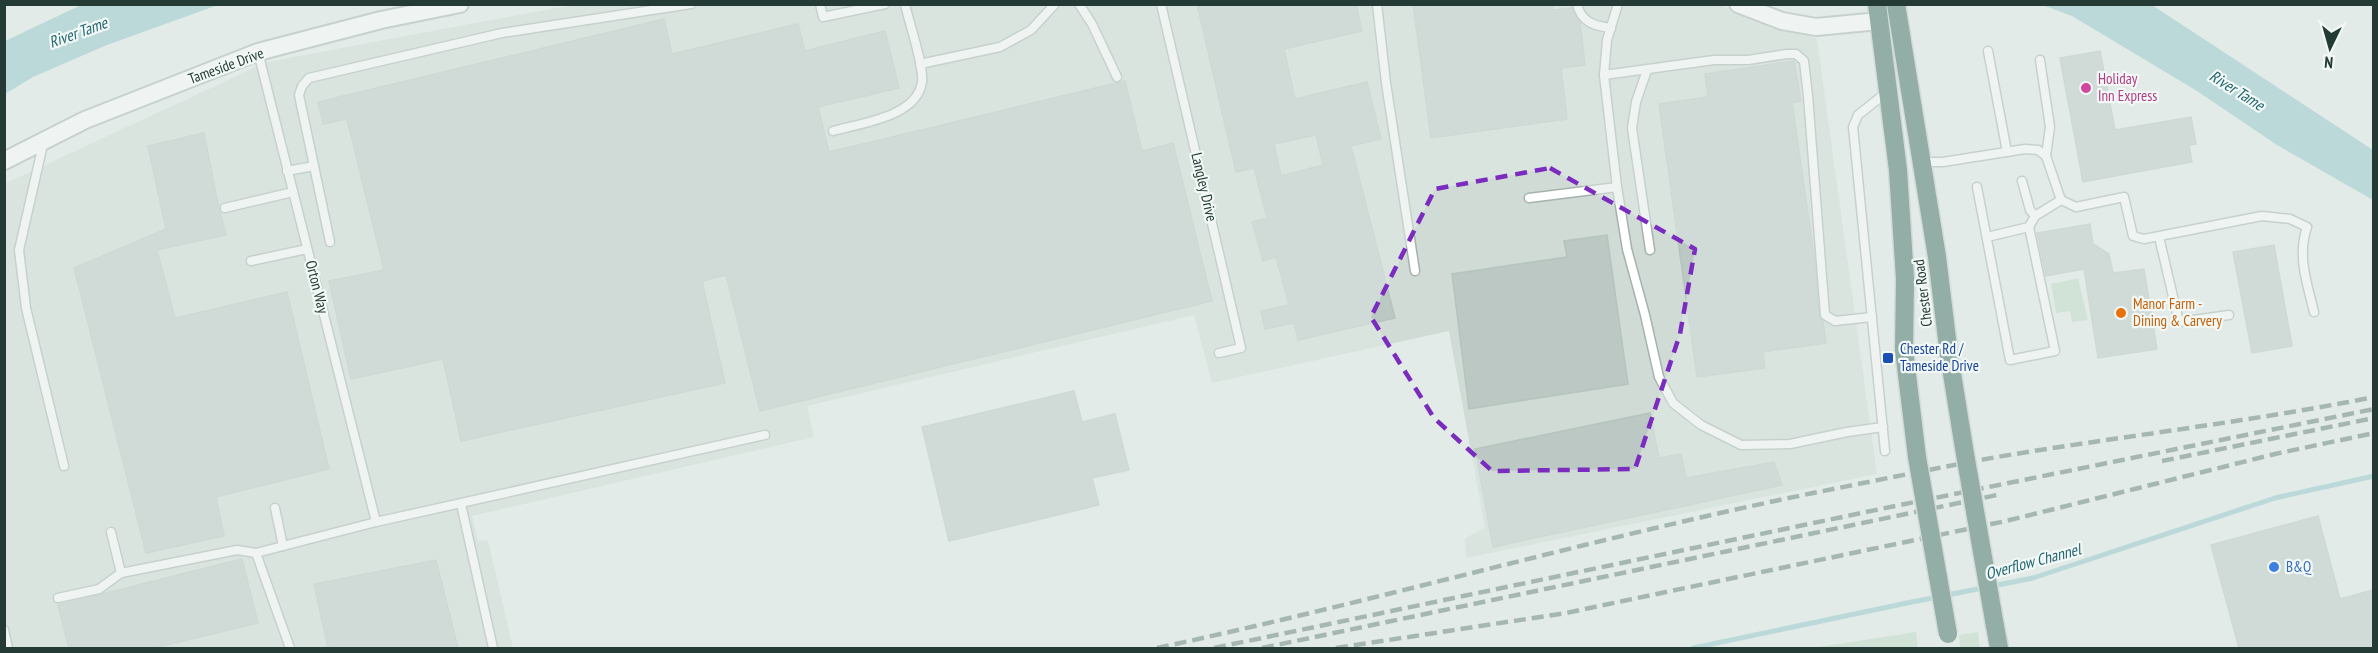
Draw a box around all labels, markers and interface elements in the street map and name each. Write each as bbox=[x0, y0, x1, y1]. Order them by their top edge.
water label: River Tame bbox=[46, 12, 111, 52]
north arrow bbox=[2300, 18, 2360, 78]
street label: Tameside Drive bbox=[186, 43, 266, 88]
text: N bbox=[2324, 53, 2334, 73]
water label: River Tame bbox=[2206, 65, 2269, 115]
place label: Holiday Inn Express bbox=[2098, 69, 2157, 105]
marker: Holiday Inn Express bbox=[2079, 81, 2093, 95]
street label: Langley Drive bbox=[1187, 151, 1222, 223]
street label: Orton Way bbox=[302, 258, 333, 316]
street label: Chester Road bbox=[1909, 258, 1936, 328]
place label: Manor Farm - Dining & Carvery bbox=[2133, 294, 2222, 330]
marker: Manor Farm - Dining & Carvery bbox=[2114, 306, 2128, 320]
place label: Chester Rd / Tameside Drive bbox=[1900, 339, 1979, 375]
marker: Chester Rd / Tameside Drive bbox=[1881, 351, 1895, 365]
water label: Overflow Channel bbox=[1983, 538, 2084, 583]
place label: B&Q bbox=[2286, 557, 2312, 576]
marker: B&Q bbox=[2267, 560, 2281, 574]

